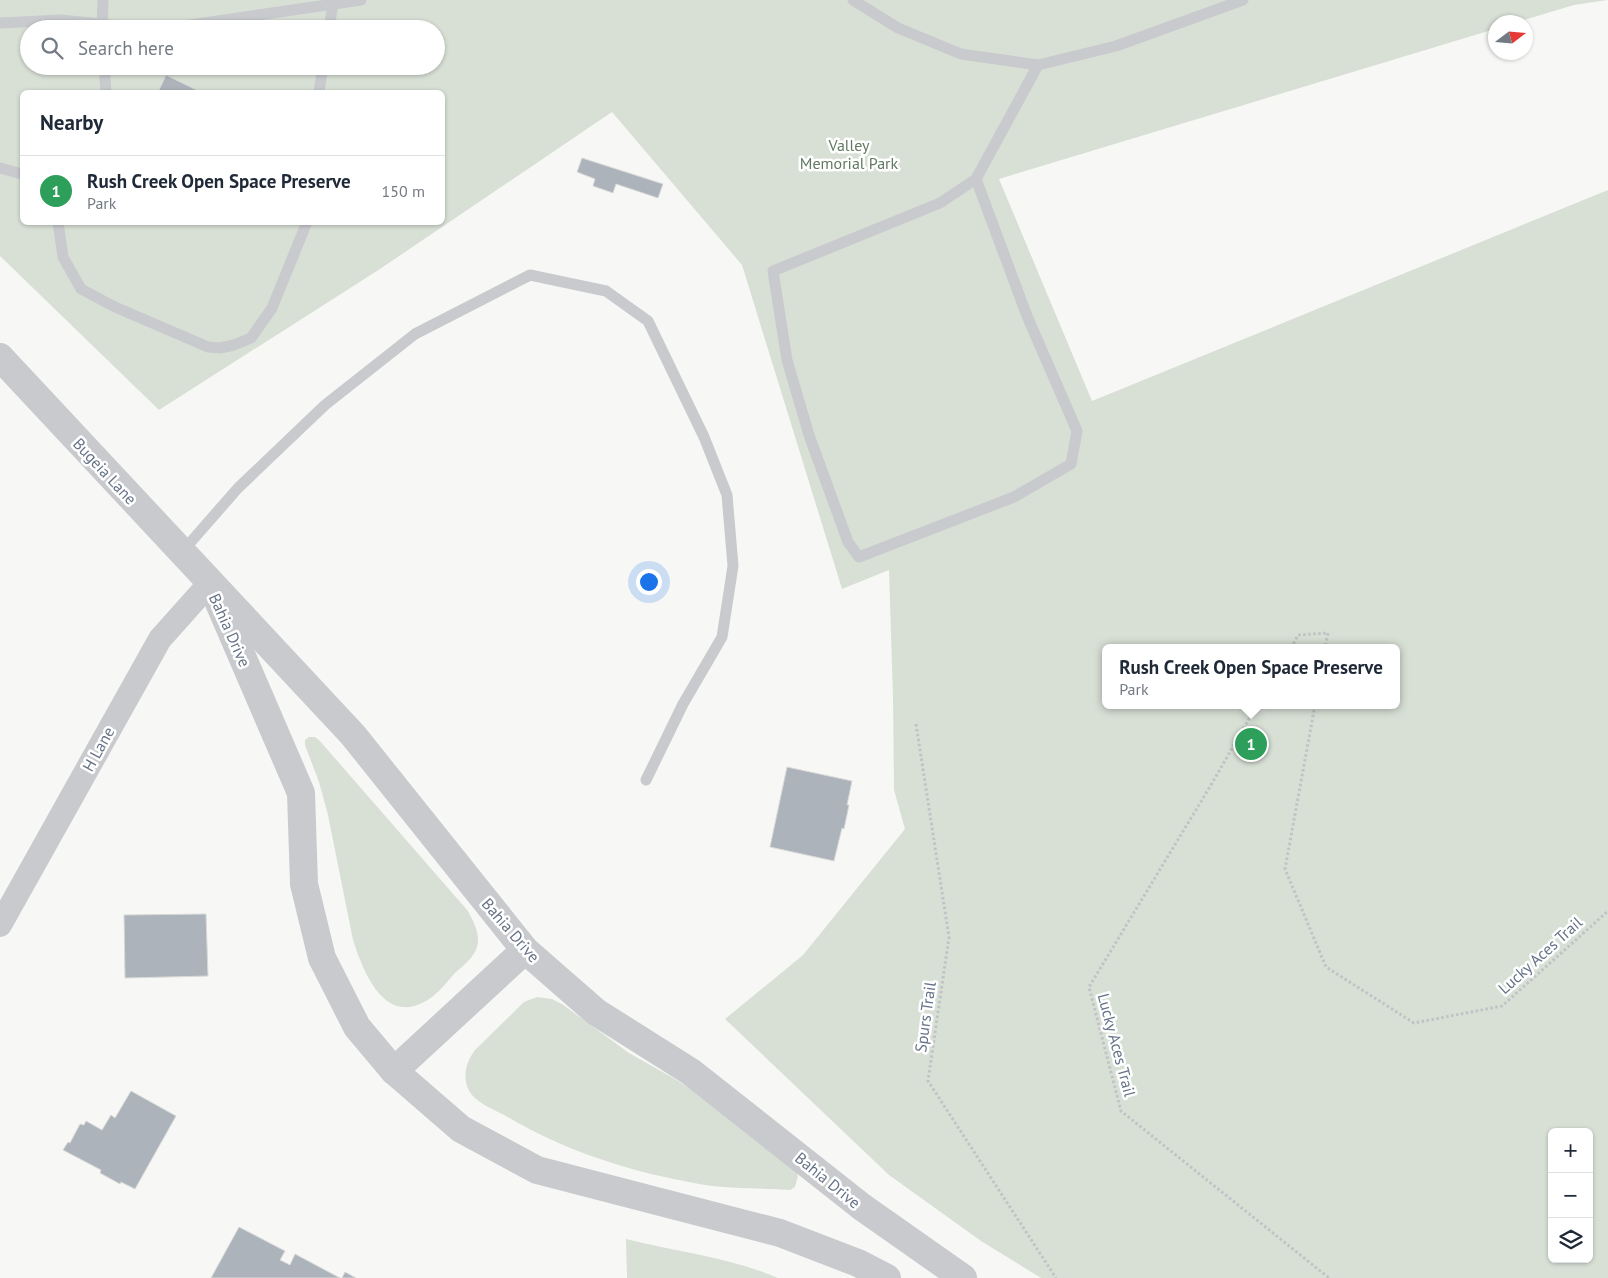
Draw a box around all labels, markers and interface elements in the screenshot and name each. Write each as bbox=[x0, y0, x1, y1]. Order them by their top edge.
north arrow bbox=[1488, 15, 1533, 60]
search box bbox=[20, 20, 445, 75]
icon: search bbox=[38, 34, 66, 62]
text: Search here bbox=[78, 36, 174, 60]
text: Nearby bbox=[40, 109, 103, 136]
park label: Valley Memorial Park bbox=[800, 135, 899, 173]
text: Rush Creek Open Space Preserve bbox=[87, 169, 351, 193]
text: 1 bbox=[51, 181, 61, 201]
text: 150 m bbox=[382, 181, 425, 201]
text: Park bbox=[87, 193, 116, 213]
street label: Bugeia Lane bbox=[69, 433, 141, 509]
your location bbox=[636, 569, 662, 595]
street label: Bahia Drive bbox=[205, 590, 255, 670]
popup bbox=[1102, 644, 1400, 709]
text: Rush Creek Open Space Preserve bbox=[1119, 655, 1383, 679]
text: Park bbox=[1119, 679, 1149, 699]
street label: H Lane bbox=[78, 723, 118, 775]
pin: 1 bbox=[1235, 725, 1267, 763]
street label: Bahia Drive bbox=[478, 894, 544, 966]
street label: Lucky Aces Trail bbox=[1494, 912, 1586, 998]
street label: Spurs Trail bbox=[910, 980, 940, 1054]
street label: Lucky Aces Trail bbox=[1094, 991, 1140, 1099]
map controls bbox=[1548, 1128, 1593, 1263]
button: + bbox=[1548, 1128, 1593, 1173]
street label: Bahia Drive bbox=[791, 1148, 865, 1212]
button: − bbox=[1548, 1173, 1593, 1218]
button: layers bbox=[1548, 1218, 1593, 1263]

